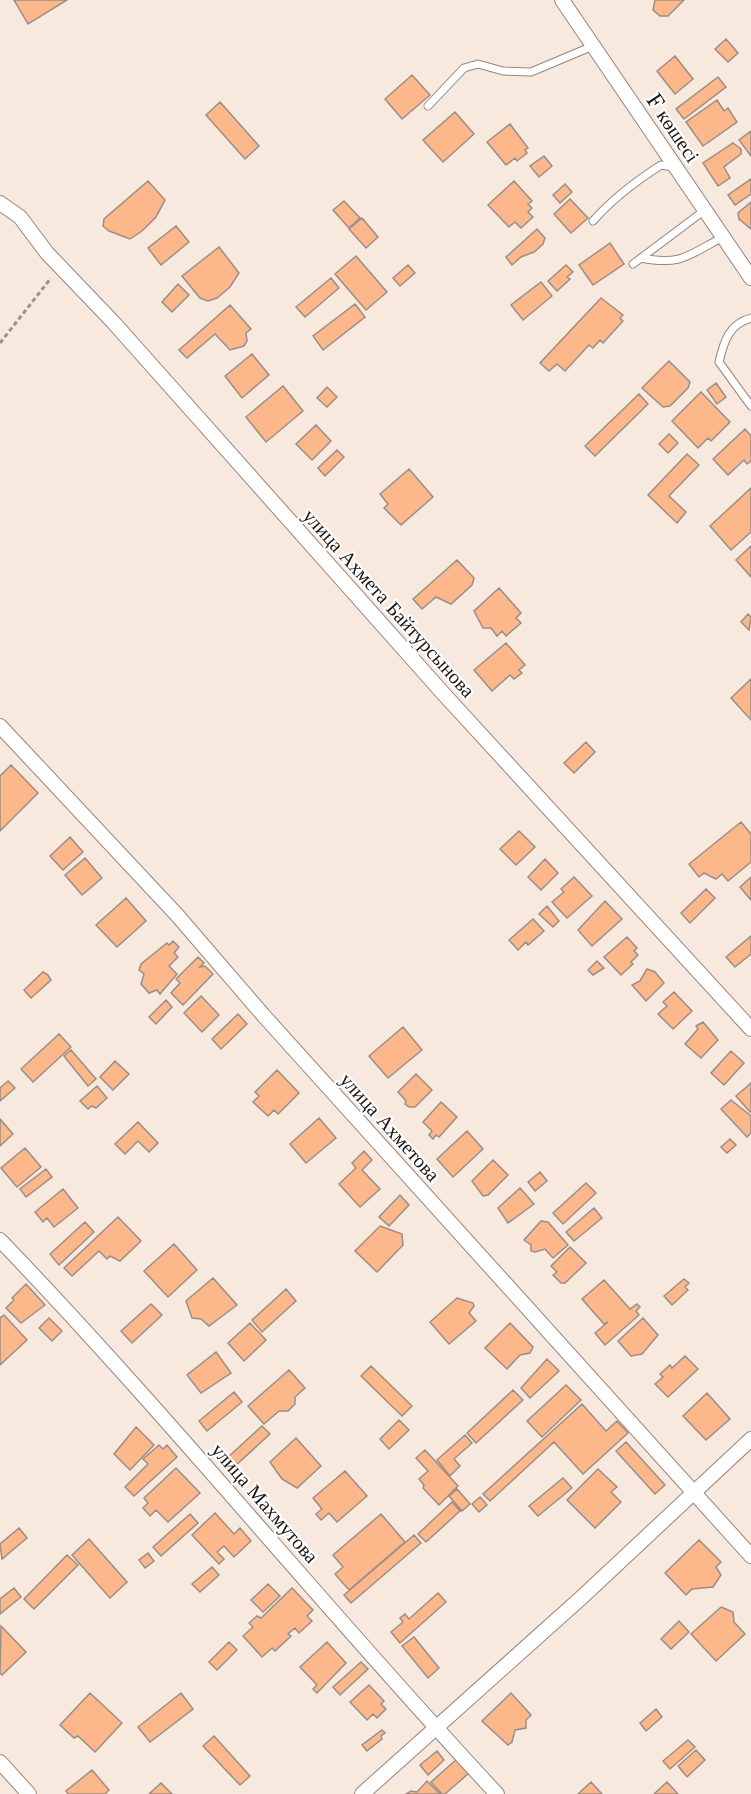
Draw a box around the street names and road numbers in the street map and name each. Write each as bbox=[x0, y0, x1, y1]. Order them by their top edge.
street label: F көшесі bbox=[641, 89, 705, 167]
street label: улица Ахмета Байтурсынова bbox=[298, 504, 480, 702]
street label: улица Ахметова bbox=[335, 1068, 445, 1186]
street label: улица Махмутова bbox=[206, 1438, 324, 1568]

